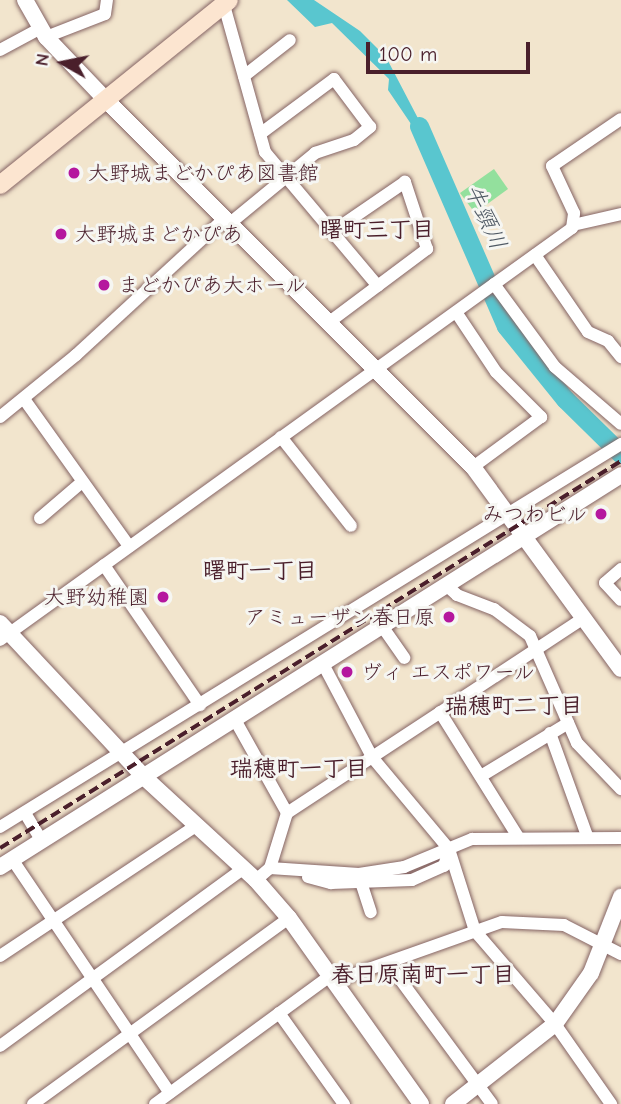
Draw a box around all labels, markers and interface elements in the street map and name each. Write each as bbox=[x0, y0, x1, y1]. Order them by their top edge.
north arrow bbox=[28, 28, 98, 98]
scale bar bbox=[369, 28, 534, 72]
text: 100 m bbox=[379, 42, 437, 66]
text: N bbox=[30, 52, 54, 68]
place label: 大野城まどかぴあ図書館 bbox=[88, 160, 319, 186]
marker: 大野城まどかぴあ図書館 bbox=[66, 165, 82, 181]
water label: 牛頸川 bbox=[458, 180, 512, 254]
district label: 曙町三丁目 bbox=[320, 216, 434, 244]
place label: 大野城まどかぴあ bbox=[75, 221, 243, 247]
marker: 大野城まどかぴあ bbox=[53, 226, 69, 242]
place label: まどかぴあ大ホール bbox=[118, 272, 307, 298]
marker: まどかぴあ大ホール bbox=[96, 277, 112, 293]
place label: みつわビル bbox=[482, 501, 587, 527]
marker: みつわビル bbox=[593, 506, 609, 522]
district label: 曙町一丁目 bbox=[203, 557, 317, 585]
place label: 大野幼稚園 bbox=[44, 584, 149, 610]
marker: 大野幼稚園 bbox=[155, 589, 171, 605]
place label: アミューザン春日原 bbox=[246, 604, 435, 630]
marker: アミューザン春日原 bbox=[441, 609, 457, 625]
place label: ヴィ エスポワール bbox=[361, 659, 536, 685]
marker: ヴィ エスポワール bbox=[339, 664, 355, 680]
district label: 瑞穂町二丁目 bbox=[445, 692, 583, 720]
district label: 瑞穂町一丁目 bbox=[230, 755, 368, 783]
district label: 春日原南町一丁目 bbox=[331, 961, 515, 989]

